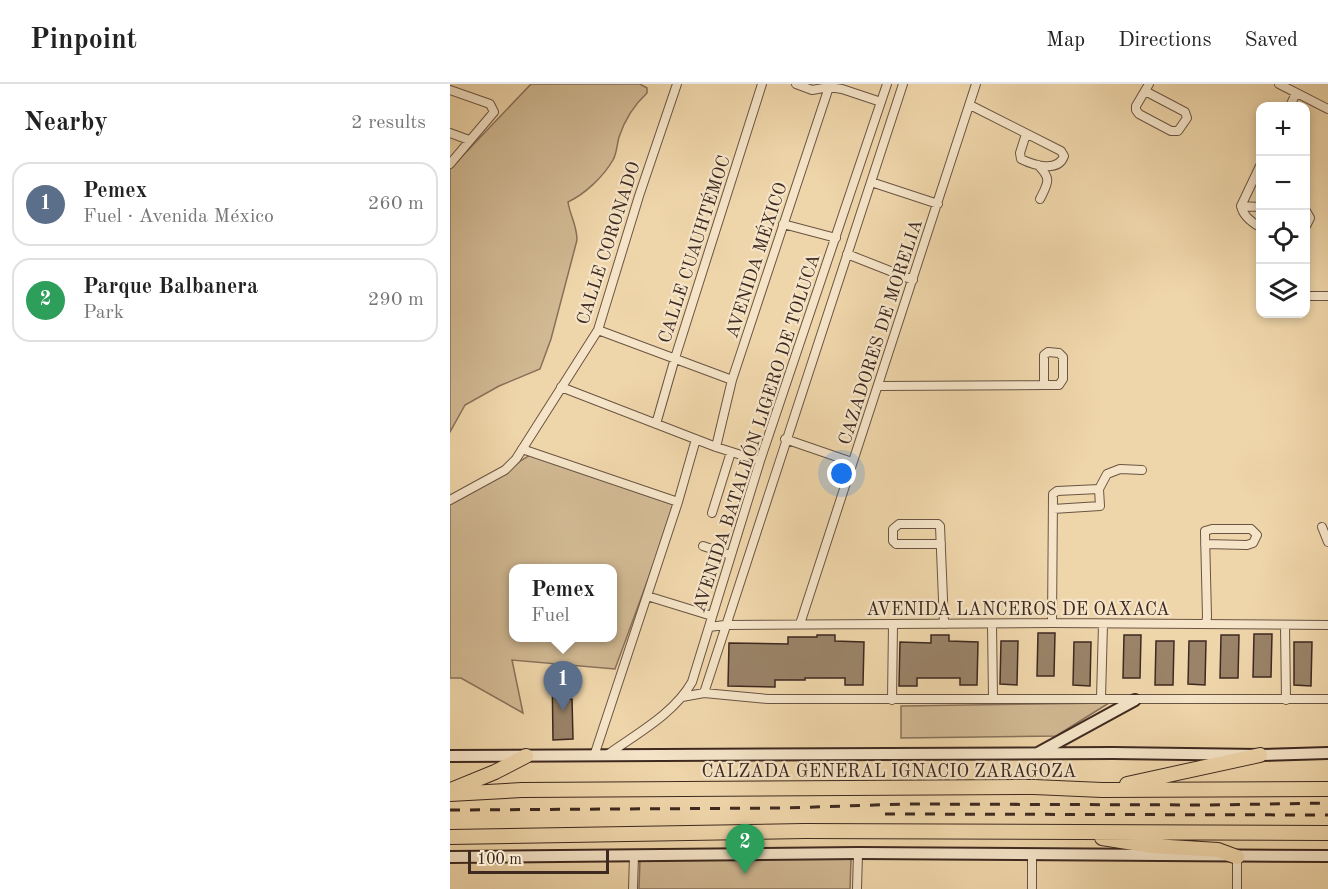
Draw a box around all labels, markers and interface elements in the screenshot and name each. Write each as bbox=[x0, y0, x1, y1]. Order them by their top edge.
text: Pinpoint bbox=[30, 27, 137, 55]
text: Map bbox=[1046, 30, 1085, 51]
text: Directions bbox=[1118, 30, 1212, 51]
text: Saved bbox=[1245, 30, 1298, 51]
map controls bbox=[1256, 102, 1310, 318]
button: + bbox=[1256, 102, 1310, 156]
text: Nearby bbox=[24, 110, 108, 136]
text: 2 results bbox=[351, 113, 426, 133]
street label: CALLE CUAUHTÉMOC bbox=[652, 152, 734, 345]
button: − bbox=[1256, 156, 1310, 210]
street label: CALLE CORONADO bbox=[574, 160, 644, 327]
street label: AVENIDA MÉXICO bbox=[719, 179, 791, 340]
text: Pemex bbox=[83, 180, 147, 202]
text: 1 bbox=[40, 194, 51, 214]
text: 260 m bbox=[368, 194, 424, 214]
text: Fuel · Avenida México bbox=[83, 207, 274, 227]
button: locate bbox=[1256, 210, 1310, 264]
street label: CAZADORES DE MORELIA bbox=[836, 217, 926, 447]
street label: AVENIDA BATALLÓN LIGERO DE TOLUCA bbox=[686, 250, 824, 615]
button: layers bbox=[1256, 264, 1310, 318]
text: Parque Balbanera bbox=[83, 276, 258, 298]
text: 2 bbox=[40, 290, 51, 310]
text: 290 m bbox=[368, 290, 424, 310]
text: Park bbox=[83, 303, 124, 323]
your location bbox=[827, 459, 856, 488]
popup bbox=[509, 564, 617, 642]
text: Pemex bbox=[531, 579, 595, 601]
street label: AVENIDA LANCEROS DE OAXACA bbox=[866, 601, 1170, 619]
text: Fuel bbox=[531, 606, 570, 626]
pin: 1 bbox=[544, 662, 582, 711]
street label: CALZADA GENERAL IGNACIO ZARAGOZA bbox=[702, 763, 1077, 781]
pin: 2 bbox=[726, 824, 764, 874]
scale bar bbox=[468, 847, 609, 874]
text: 100 m bbox=[477, 852, 522, 868]

